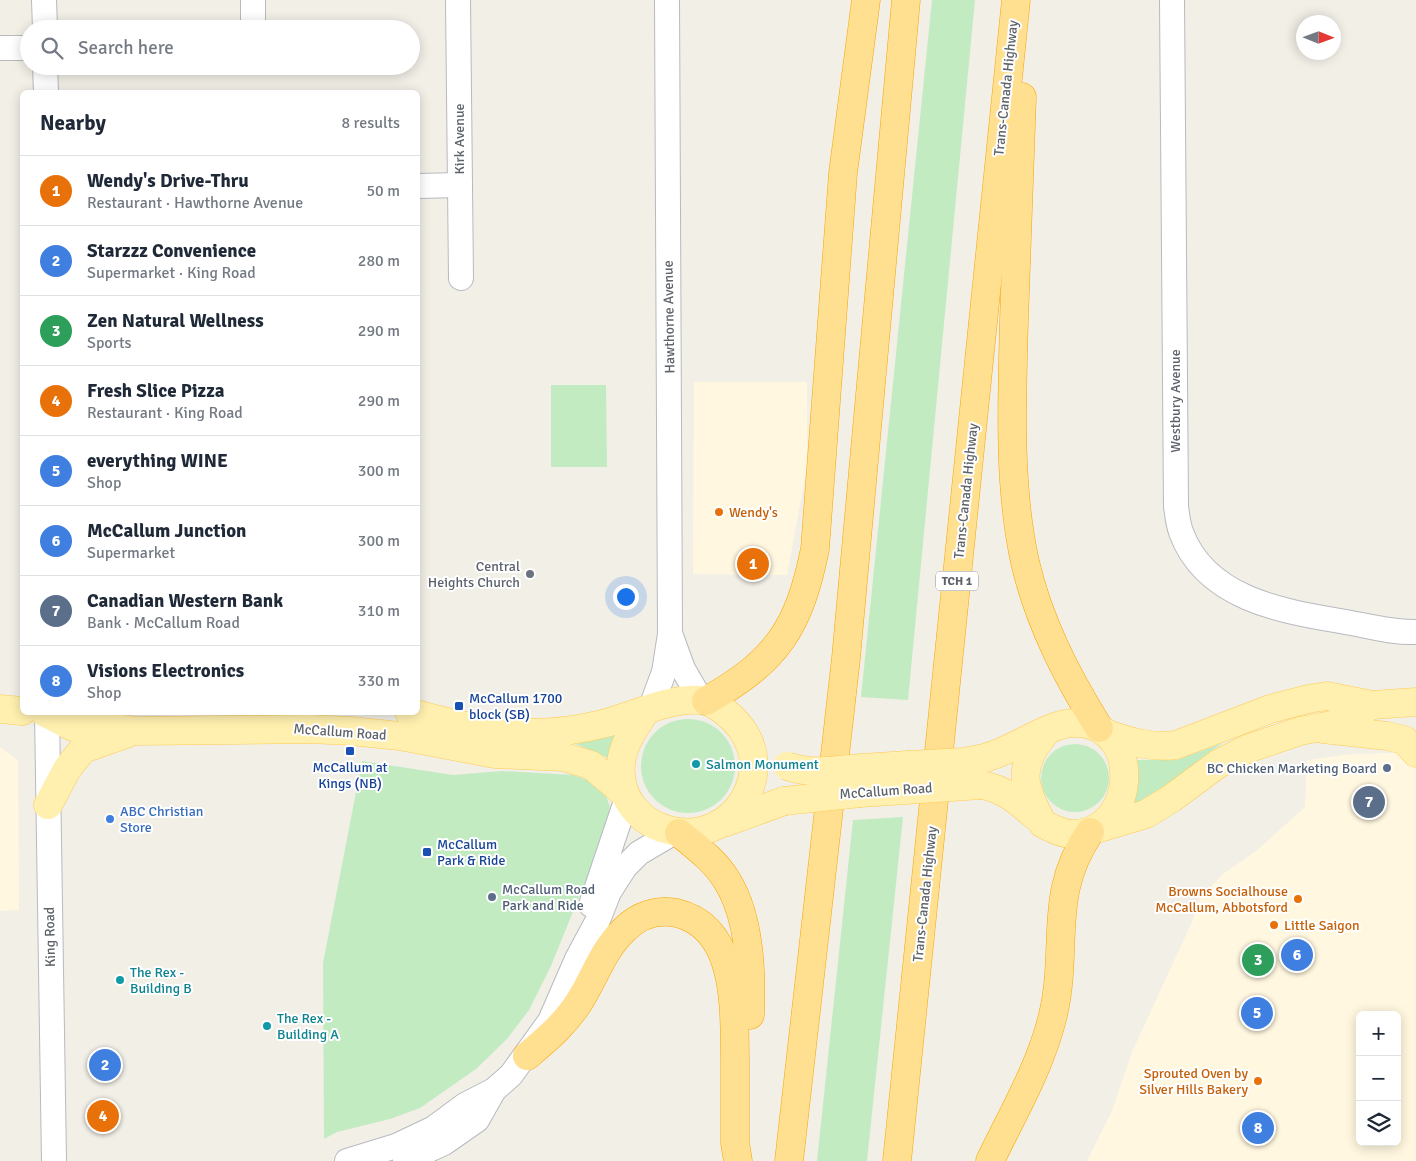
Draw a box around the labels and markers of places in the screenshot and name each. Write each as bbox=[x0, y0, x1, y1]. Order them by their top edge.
place label: Wendy's bbox=[729, 504, 778, 521]
marker: Wendy's bbox=[713, 506, 725, 518]
pin: 1 bbox=[737, 545, 769, 583]
place label: Central Heights Church bbox=[428, 558, 520, 591]
marker: Central Heights Church bbox=[524, 568, 536, 580]
place label: McCallum 1700 block (SB) bbox=[469, 690, 562, 723]
marker: McCallum 1700 block (SB) bbox=[453, 700, 465, 712]
marker: McCallum at Kings (NB) bbox=[344, 745, 356, 757]
place label: Salmon Monument bbox=[706, 756, 819, 773]
marker: Salmon Monument bbox=[690, 758, 702, 770]
place label: McCallum at Kings (NB) bbox=[312, 759, 388, 792]
place label: BC Chicken Marketing Board bbox=[1207, 760, 1377, 777]
marker: BC Chicken Marketing Board bbox=[1381, 762, 1393, 774]
pin: 7 bbox=[1353, 783, 1385, 821]
place label: ABC Christian Store bbox=[120, 803, 203, 836]
marker: ABC Christian Store bbox=[104, 813, 116, 825]
place label: McCallum Park & Ride bbox=[437, 836, 505, 869]
marker: McCallum Park & Ride bbox=[421, 846, 433, 858]
place label: McCallum Road Park and Ride bbox=[502, 881, 595, 914]
place label: Browns Socialhouse McCallum, Abbotsford bbox=[1155, 883, 1288, 916]
marker: McCallum Road Park and Ride bbox=[486, 891, 498, 903]
marker: Browns Socialhouse McCallum, Abbotsford bbox=[1292, 893, 1304, 905]
place label: Little Saigon bbox=[1284, 917, 1360, 934]
marker: Little Saigon bbox=[1268, 919, 1280, 931]
pin: 6 bbox=[1281, 936, 1313, 974]
pin: 3 bbox=[1242, 941, 1274, 979]
place label: The Rex - Building B bbox=[130, 964, 192, 997]
marker: The Rex - Building B bbox=[114, 974, 126, 986]
pin: 5 bbox=[1241, 994, 1273, 1032]
place label: The Rex - Building A bbox=[277, 1010, 339, 1043]
marker: The Rex - Building A bbox=[261, 1020, 273, 1032]
pin: 2 bbox=[89, 1046, 121, 1084]
place label: Sprouted Oven by Silver Hills Bakery bbox=[1139, 1065, 1248, 1098]
marker: Sprouted Oven by Silver Hills Bakery bbox=[1252, 1075, 1264, 1087]
pin: 4 bbox=[87, 1097, 119, 1135]
pin: 8 bbox=[1242, 1109, 1274, 1147]

